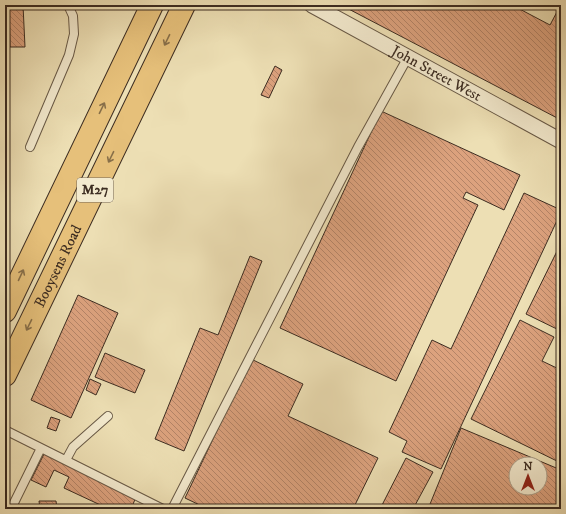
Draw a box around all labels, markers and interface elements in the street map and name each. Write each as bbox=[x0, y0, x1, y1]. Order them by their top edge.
one-way arrow bbox=[163, 34, 170, 46]
street label: John Street West bbox=[387, 40, 485, 105]
one-way arrow bbox=[99, 102, 106, 114]
one-way arrow bbox=[107, 151, 114, 163]
road number: M27 bbox=[77, 178, 113, 202]
street label: Booysens Road bbox=[30, 221, 86, 311]
one-way arrow bbox=[18, 269, 25, 281]
one-way arrow bbox=[25, 318, 32, 330]
north arrow bbox=[508, 456, 548, 496]
text: N bbox=[523, 460, 533, 474]

